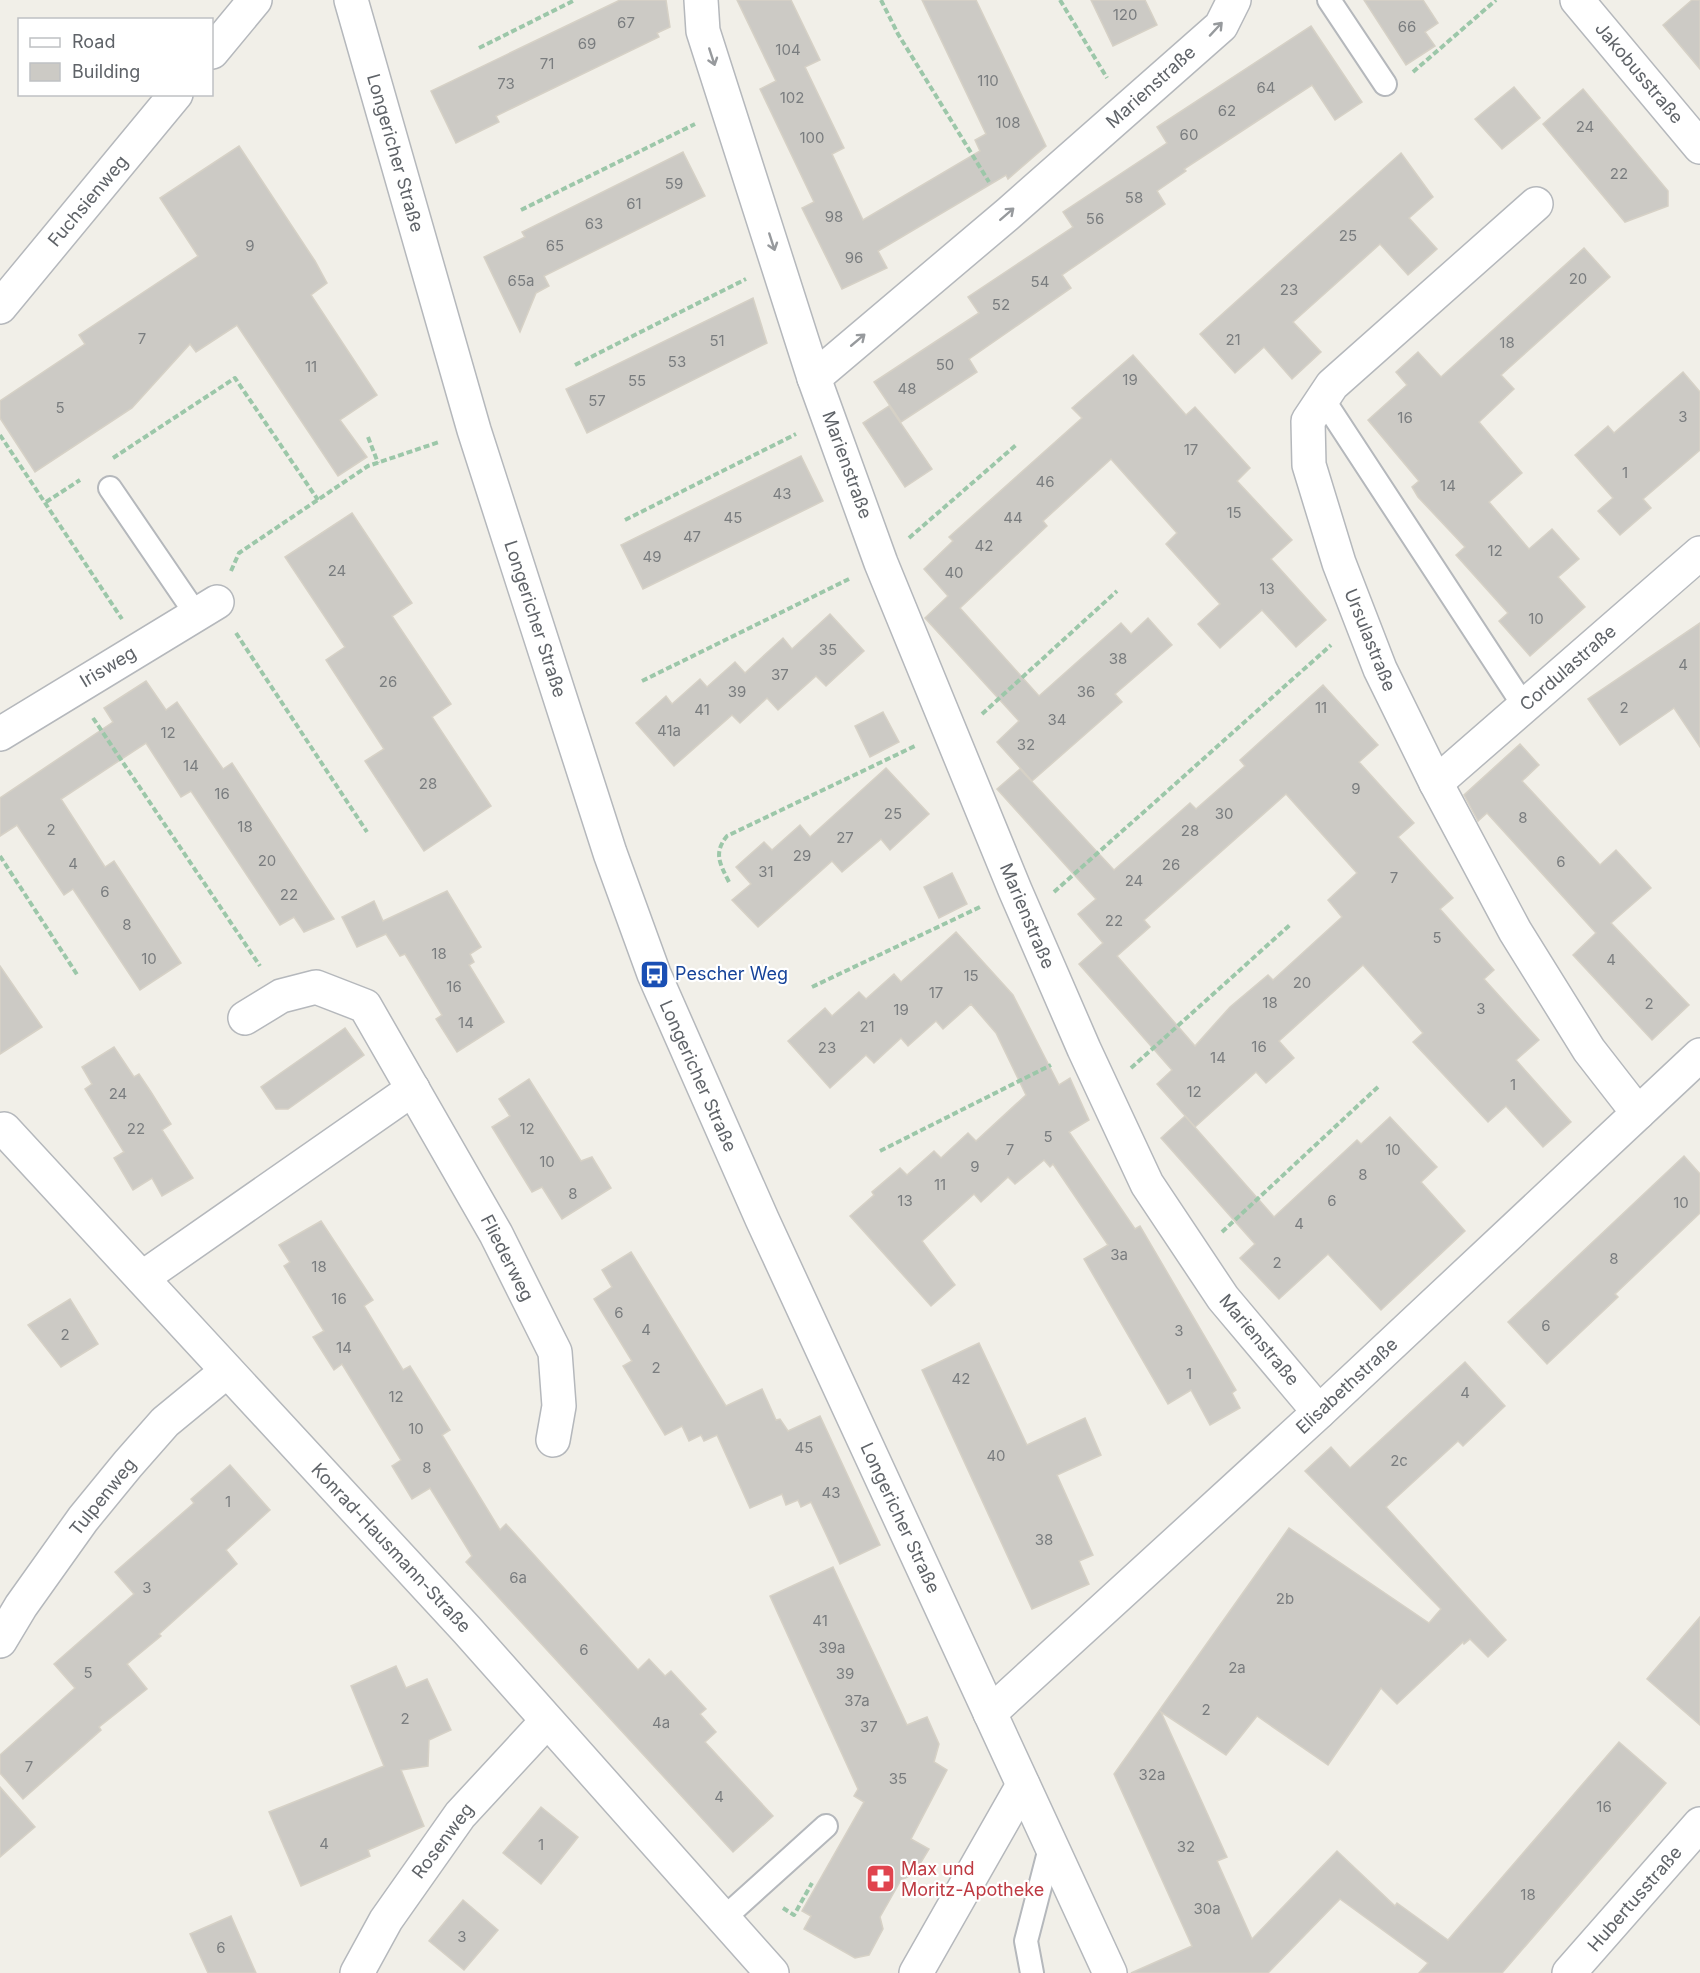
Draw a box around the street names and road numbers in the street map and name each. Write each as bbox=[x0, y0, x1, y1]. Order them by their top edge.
street label: Jakobusstraße bbox=[1591, 18, 1688, 128]
street label: Marienstraße bbox=[1102, 41, 1200, 132]
street label: Longericher Straße bbox=[363, 71, 428, 234]
street label: Fuchsienweg bbox=[43, 151, 132, 251]
street label: Marienstraße bbox=[818, 408, 877, 521]
street label: Longericher Straße bbox=[500, 538, 571, 700]
street label: Ursulastraße bbox=[1340, 586, 1401, 694]
street label: Cordulastraße bbox=[1515, 620, 1620, 715]
street label: Irisweg bbox=[76, 642, 140, 691]
street label: Marienstraße bbox=[996, 860, 1059, 972]
street label: Longericher Straße bbox=[656, 997, 741, 1155]
street label: Fliederweg bbox=[477, 1211, 538, 1305]
street label: Marienstraße bbox=[1215, 1290, 1304, 1390]
street label: Elisabethstraße bbox=[1292, 1333, 1402, 1438]
street label: Longericher Straße bbox=[856, 1439, 945, 1596]
street label: Tulpenweg bbox=[65, 1454, 140, 1540]
street label: Konrad-Hausmann-Straße bbox=[307, 1459, 475, 1637]
street label: Rosenweg bbox=[408, 1799, 478, 1882]
street label: Hubertusstraße bbox=[1583, 1842, 1686, 1956]

